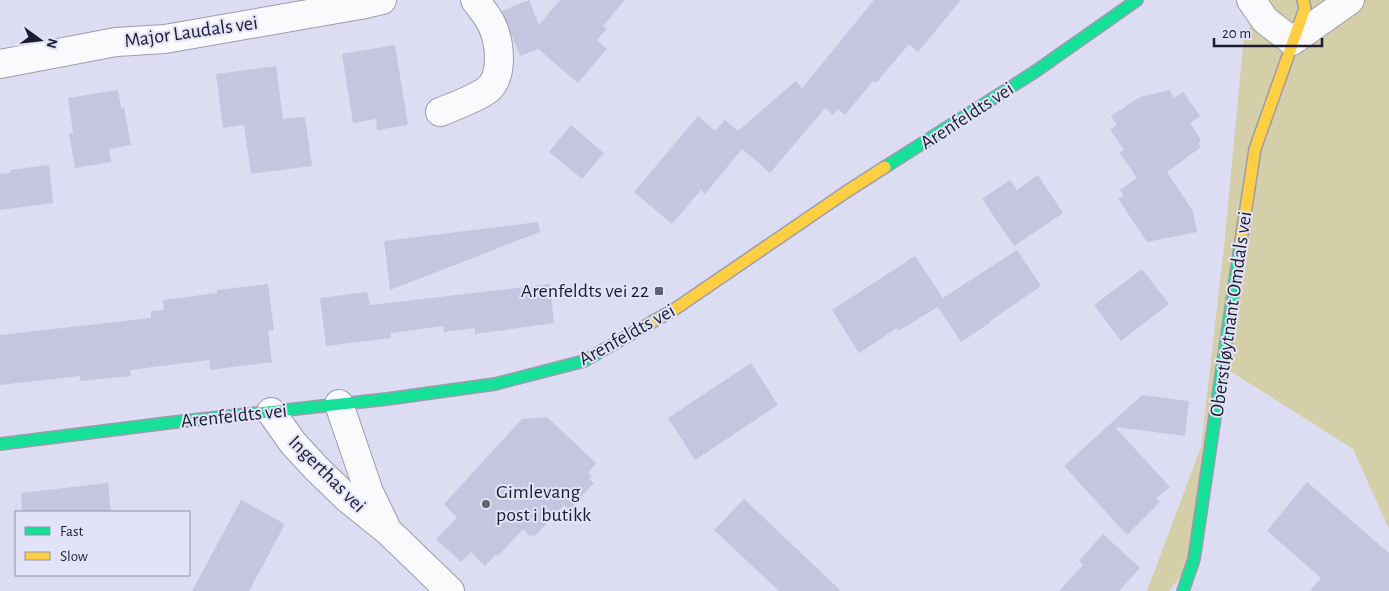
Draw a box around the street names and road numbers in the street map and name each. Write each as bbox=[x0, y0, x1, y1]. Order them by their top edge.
street label: Major Laudals vei bbox=[123, 13, 259, 51]
street label: Arenfeldts vei bbox=[917, 79, 1017, 153]
street label: Oberstløytnant Omdals vei bbox=[1207, 210, 1255, 418]
street label: Arenfeldts vei bbox=[575, 300, 679, 370]
street label: Arenfeldts vei bbox=[180, 400, 288, 432]
street label: Ingerthas vei bbox=[285, 432, 369, 516]

